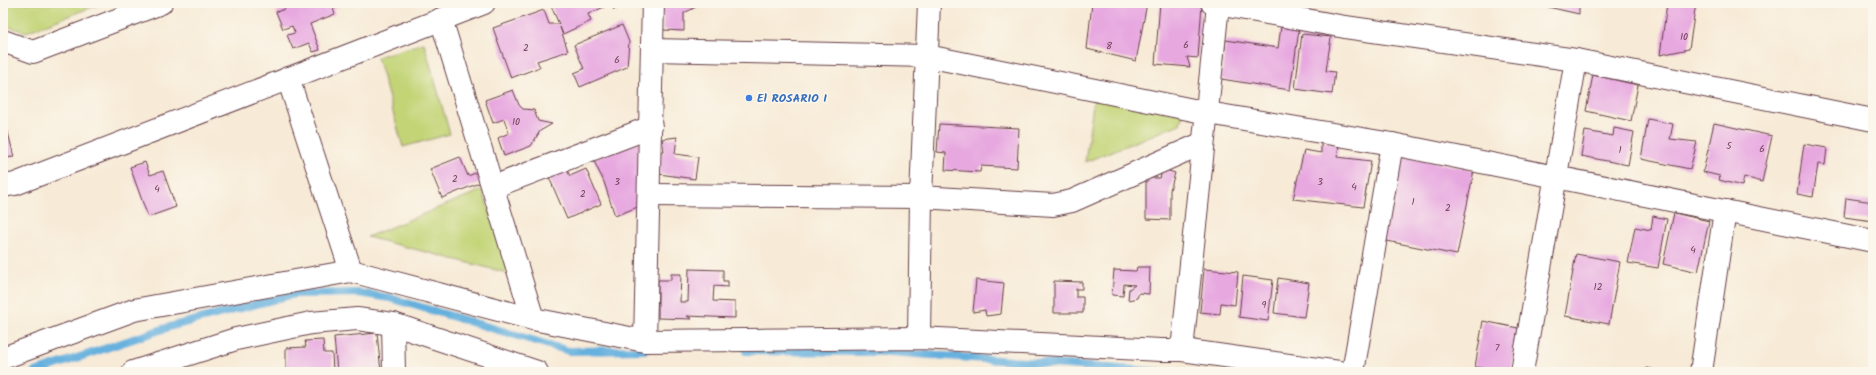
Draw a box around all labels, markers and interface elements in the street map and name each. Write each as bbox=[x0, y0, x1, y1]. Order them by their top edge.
house number: 10 bbox=[1680, 29, 1688, 45]
house number: 6 bbox=[1183, 37, 1189, 53]
house number: 8 bbox=[1106, 38, 1113, 54]
house number: 2 bbox=[523, 40, 529, 56]
house number: 6 bbox=[614, 52, 620, 68]
place label: El ROSARIO I bbox=[757, 89, 827, 108]
marker: El ROSARIO I bbox=[744, 93, 754, 103]
house number: 10 bbox=[512, 114, 520, 130]
house number: 5 bbox=[1726, 138, 1732, 154]
house number: 6 bbox=[1759, 141, 1765, 157]
house number: 1 bbox=[1618, 142, 1622, 158]
house number: 2 bbox=[452, 171, 458, 187]
house number: 3 bbox=[614, 174, 620, 190]
house number: 3 bbox=[1317, 174, 1323, 190]
house number: 4 bbox=[1351, 179, 1357, 195]
house number: 4 bbox=[154, 181, 160, 197]
house number: 2 bbox=[580, 186, 586, 202]
house number: 1 bbox=[1411, 194, 1415, 210]
house number: 2 bbox=[1445, 200, 1451, 216]
house number: 4 bbox=[1690, 242, 1696, 258]
house number: 12 bbox=[1594, 279, 1603, 295]
house number: 9 bbox=[1262, 297, 1267, 313]
house number: 7 bbox=[1495, 340, 1500, 356]

